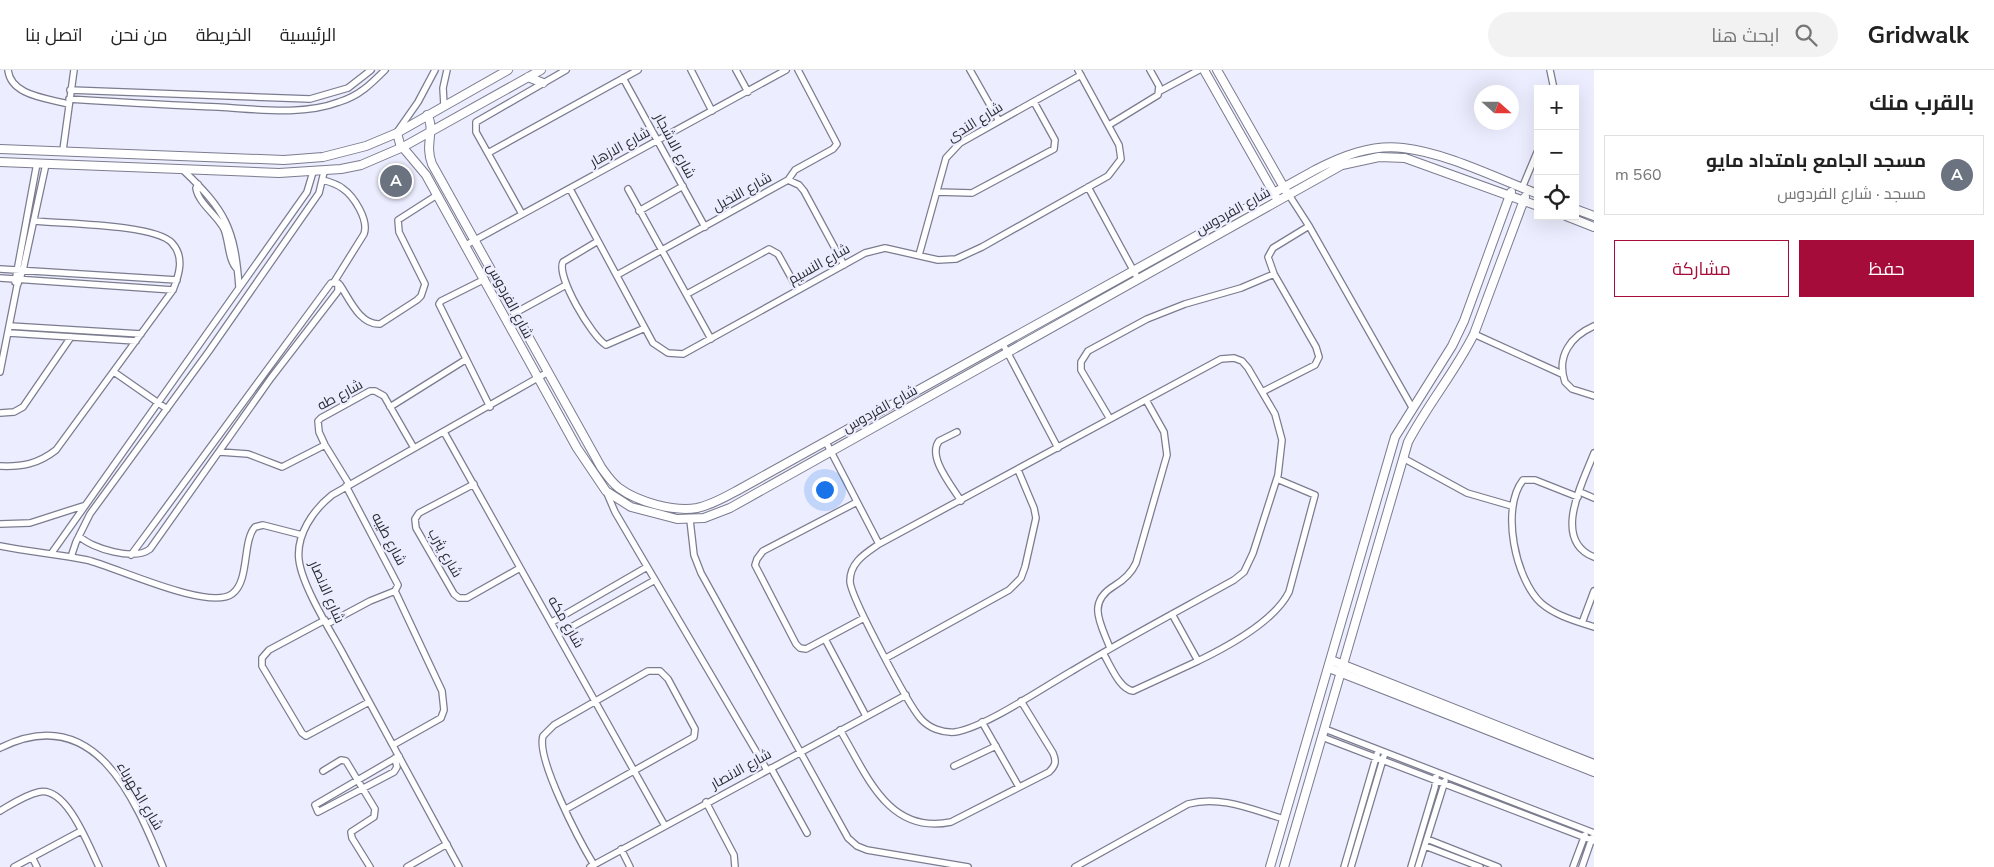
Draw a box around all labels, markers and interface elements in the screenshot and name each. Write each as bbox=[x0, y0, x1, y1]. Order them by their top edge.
search box bbox=[1488, 12, 1838, 57]
text: Gridwalk bbox=[1868, 19, 1969, 51]
icon: search bbox=[1792, 21, 1820, 49]
text: اتصل بنا bbox=[25, 23, 83, 47]
text: من نحن bbox=[111, 23, 168, 47]
text: الخريطة bbox=[196, 23, 252, 47]
text: الرئيسية bbox=[280, 23, 336, 47]
text: ابحث هنا bbox=[1711, 23, 1780, 49]
north arrow bbox=[1474, 85, 1519, 130]
map controls bbox=[1534, 85, 1579, 220]
button: + bbox=[1534, 85, 1579, 130]
text: بالقرب منك bbox=[1869, 89, 1974, 117]
street label: شارع الندى bbox=[943, 97, 1007, 147]
street label: شارع الاشجار bbox=[649, 109, 700, 182]
street label: شارع الازهار bbox=[586, 123, 654, 172]
button: − bbox=[1534, 130, 1579, 175]
text: مسجد الجامع بامتداد مايو bbox=[1706, 148, 1926, 174]
pin: A bbox=[380, 162, 412, 200]
text: 560 m bbox=[1615, 164, 1662, 186]
text: A bbox=[1951, 164, 1963, 186]
street label: شارع النخيل bbox=[709, 168, 775, 216]
button: locate bbox=[1534, 175, 1579, 220]
street label: شارع الفردوس bbox=[1192, 183, 1274, 239]
text: مسجد · شارع الفردوس bbox=[1777, 183, 1926, 205]
street label: شارع النسيم bbox=[785, 239, 853, 289]
button: مشاركة bbox=[1614, 240, 1789, 297]
button: حفظ bbox=[1799, 240, 1974, 297]
street label: شارع الفردوس bbox=[482, 260, 538, 342]
street label: شارع طه bbox=[314, 375, 366, 415]
street label: شارع الفردوس bbox=[839, 381, 921, 437]
your location bbox=[812, 477, 838, 503]
street label: شارع طيبه bbox=[367, 509, 411, 569]
street label: شارع يثرب bbox=[423, 525, 467, 581]
street label: شارع الانصار bbox=[304, 557, 349, 626]
street label: شارع مكه bbox=[544, 593, 588, 651]
street label: شارع الانصار bbox=[706, 744, 775, 794]
street label: شارع الكهرباء bbox=[112, 758, 168, 834]

